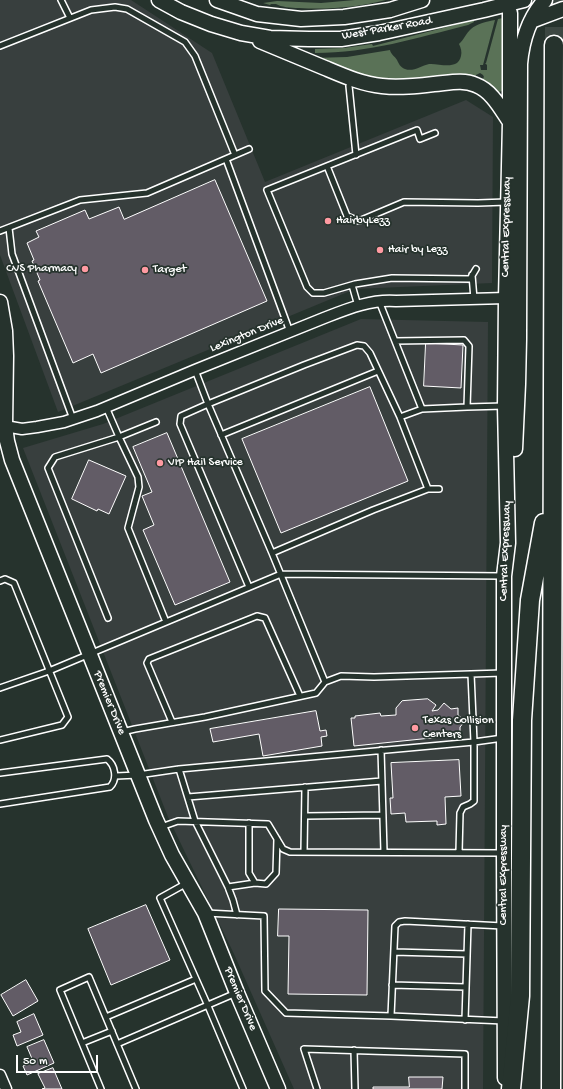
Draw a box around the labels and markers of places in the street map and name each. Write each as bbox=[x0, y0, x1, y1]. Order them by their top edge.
place label: HairbyLezz bbox=[336, 214, 390, 228]
marker: HairbyLezz bbox=[323, 216, 333, 226]
place label: Hair by Lezz bbox=[388, 243, 447, 257]
marker: Hair by Lezz bbox=[375, 245, 385, 255]
place label: CVS Pharmacy bbox=[6, 262, 77, 276]
place label: Target bbox=[153, 263, 186, 277]
marker: CVS Pharmacy bbox=[80, 264, 90, 274]
marker: Target bbox=[140, 265, 150, 275]
place label: VIP Hail Service bbox=[168, 456, 243, 470]
marker: VIP Hail Service bbox=[155, 458, 165, 468]
place label: Texas Collision Centers bbox=[423, 714, 494, 742]
marker: Texas Collision Centers bbox=[410, 723, 420, 733]

